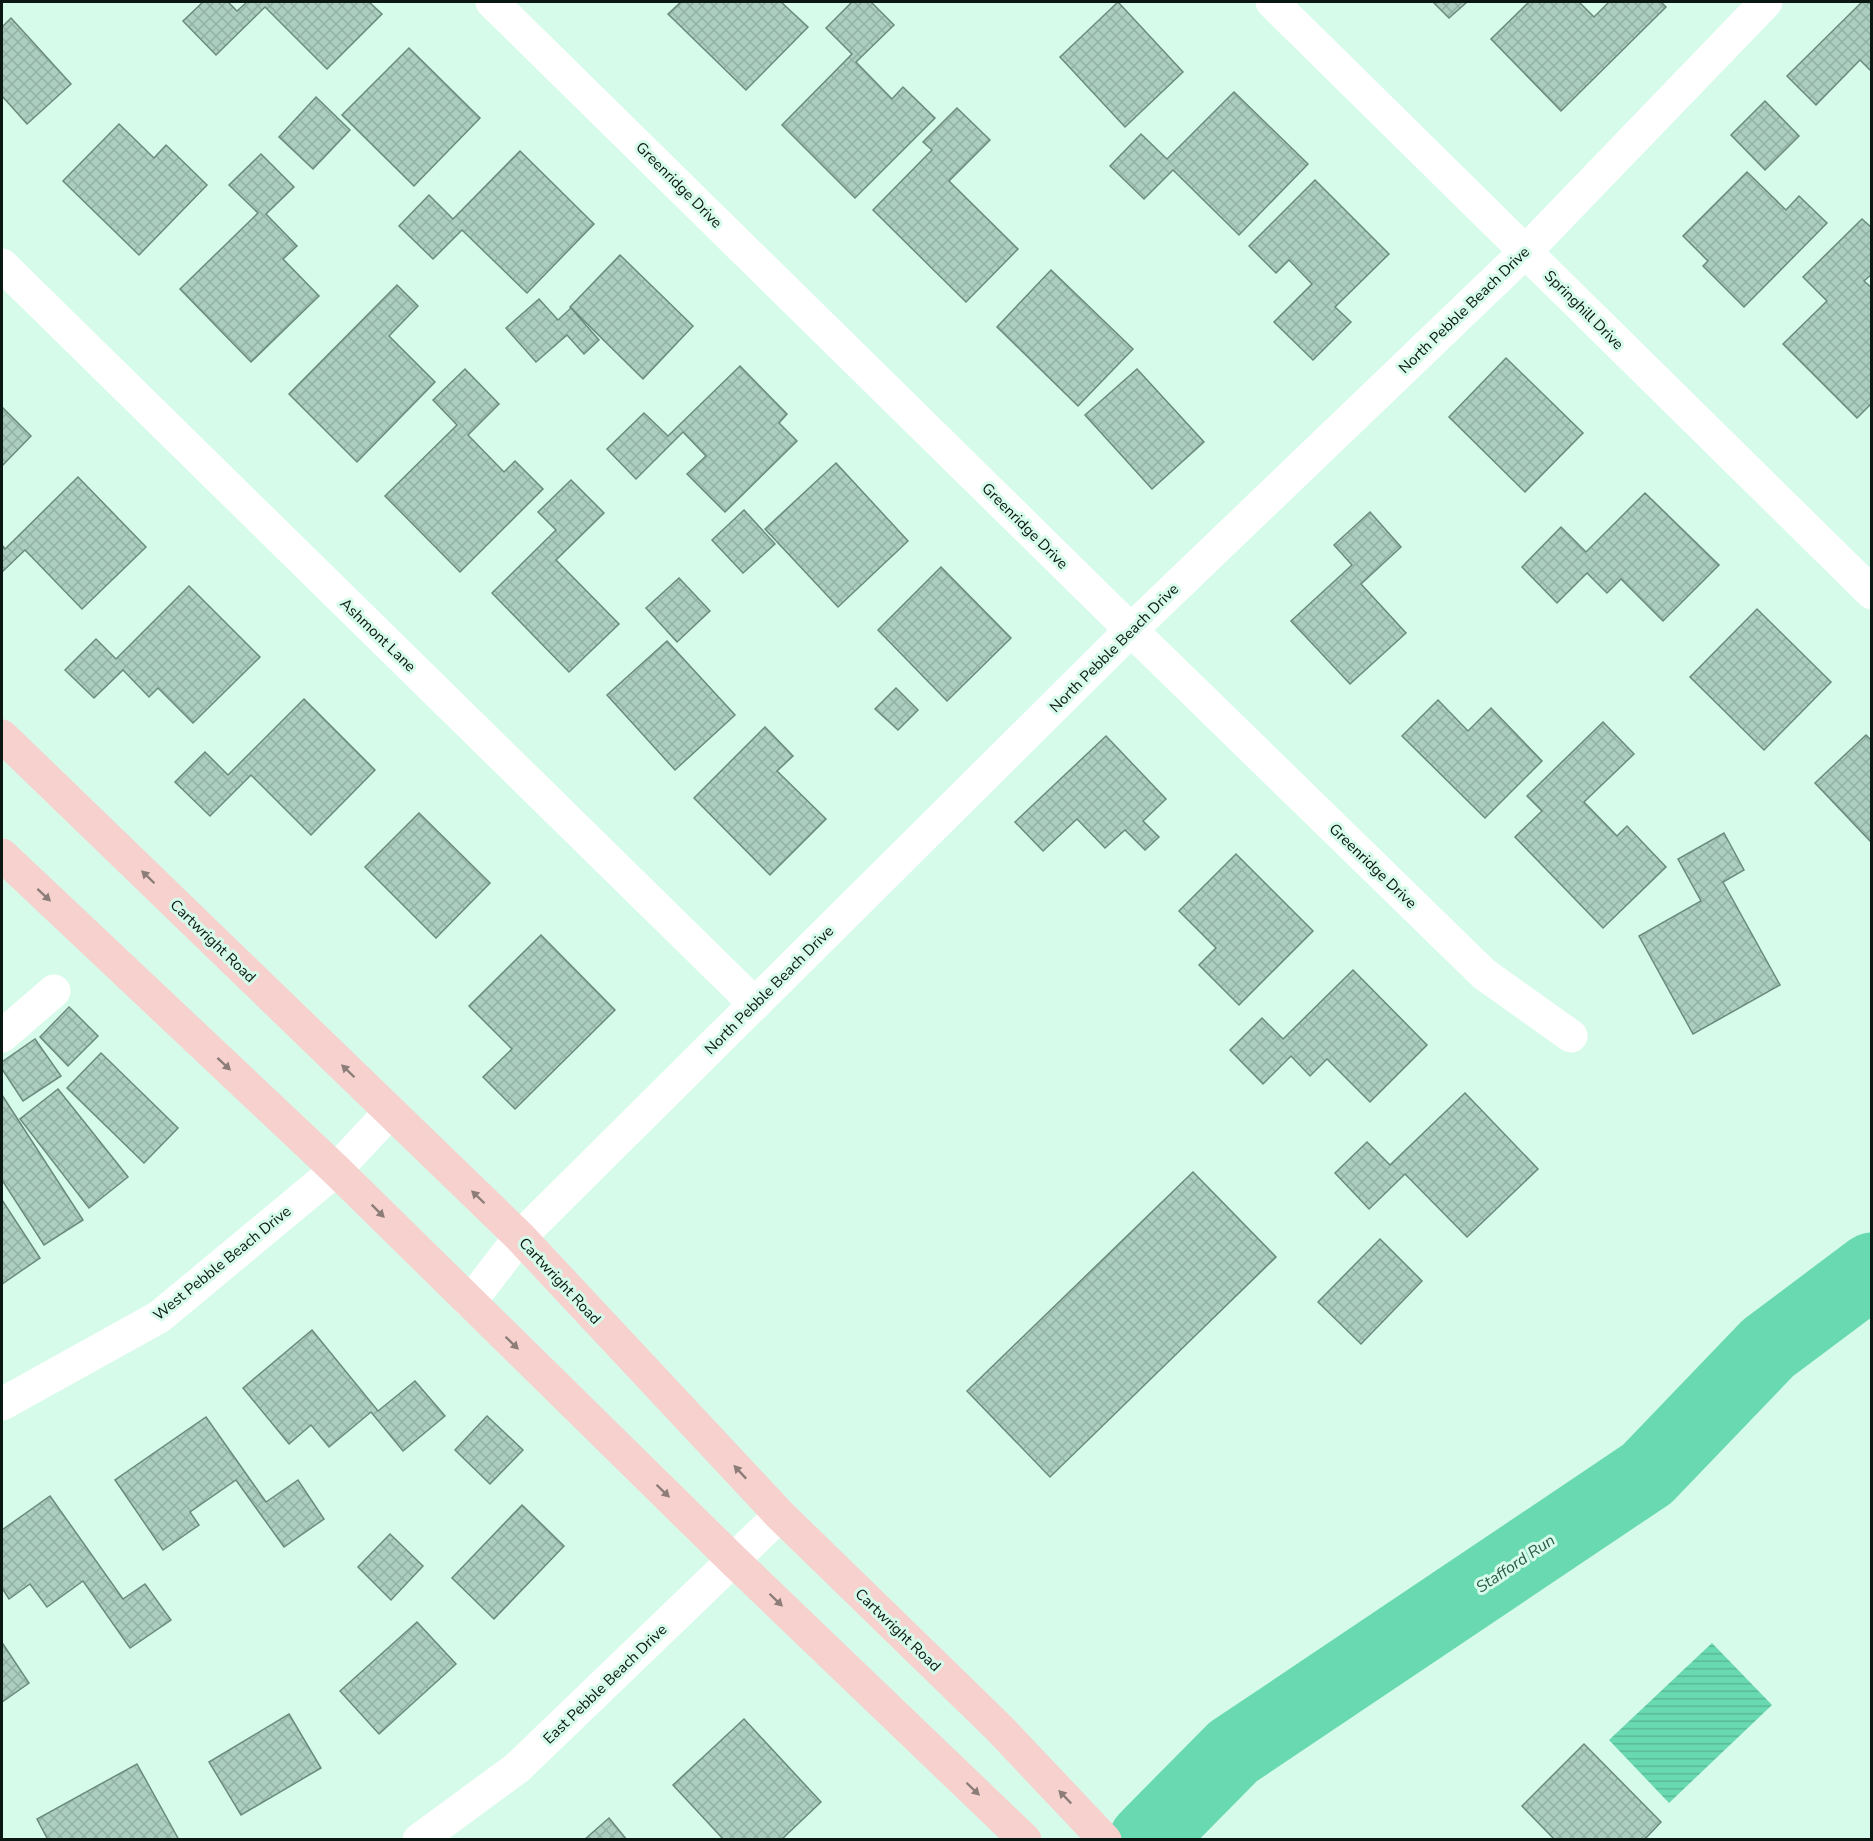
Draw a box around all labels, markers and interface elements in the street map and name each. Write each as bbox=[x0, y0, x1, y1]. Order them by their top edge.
street label: Greenridge Drive bbox=[631, 137, 727, 233]
street label: North Pebble Beach Drive bbox=[1394, 242, 1534, 378]
street label: Springhill Drive bbox=[1540, 266, 1628, 354]
street label: Greenridge Drive bbox=[977, 478, 1073, 574]
street label: North Pebble Beach Drive bbox=[1045, 579, 1183, 717]
street label: Ashmont Lane bbox=[336, 594, 420, 676]
street label: Greenridge Drive bbox=[1325, 819, 1421, 913]
one-way arrow bbox=[141, 871, 155, 885]
one-way arrow bbox=[36, 888, 51, 901]
street label: Cartwright Road bbox=[166, 895, 260, 987]
street label: North Pebble Beach Drive bbox=[700, 921, 838, 1059]
one-way arrow bbox=[217, 1057, 231, 1071]
one-way arrow bbox=[342, 1065, 356, 1079]
one-way arrow bbox=[472, 1190, 486, 1204]
street label: West Pebble Beach Drive bbox=[149, 1201, 295, 1325]
one-way arrow bbox=[370, 1204, 384, 1218]
street label: Cartwright Road bbox=[515, 1233, 605, 1329]
one-way arrow bbox=[505, 1336, 519, 1350]
one-way arrow bbox=[733, 1465, 747, 1480]
one-way arrow bbox=[656, 1484, 671, 1498]
water label: Stafford Run bbox=[1472, 1529, 1559, 1598]
street label: Cartwright Road bbox=[851, 1584, 945, 1676]
one-way arrow bbox=[768, 1593, 782, 1607]
street label: East Pebble Beach Drive bbox=[539, 1620, 671, 1748]
one-way arrow bbox=[965, 1782, 979, 1796]
one-way arrow bbox=[1058, 1791, 1072, 1805]

